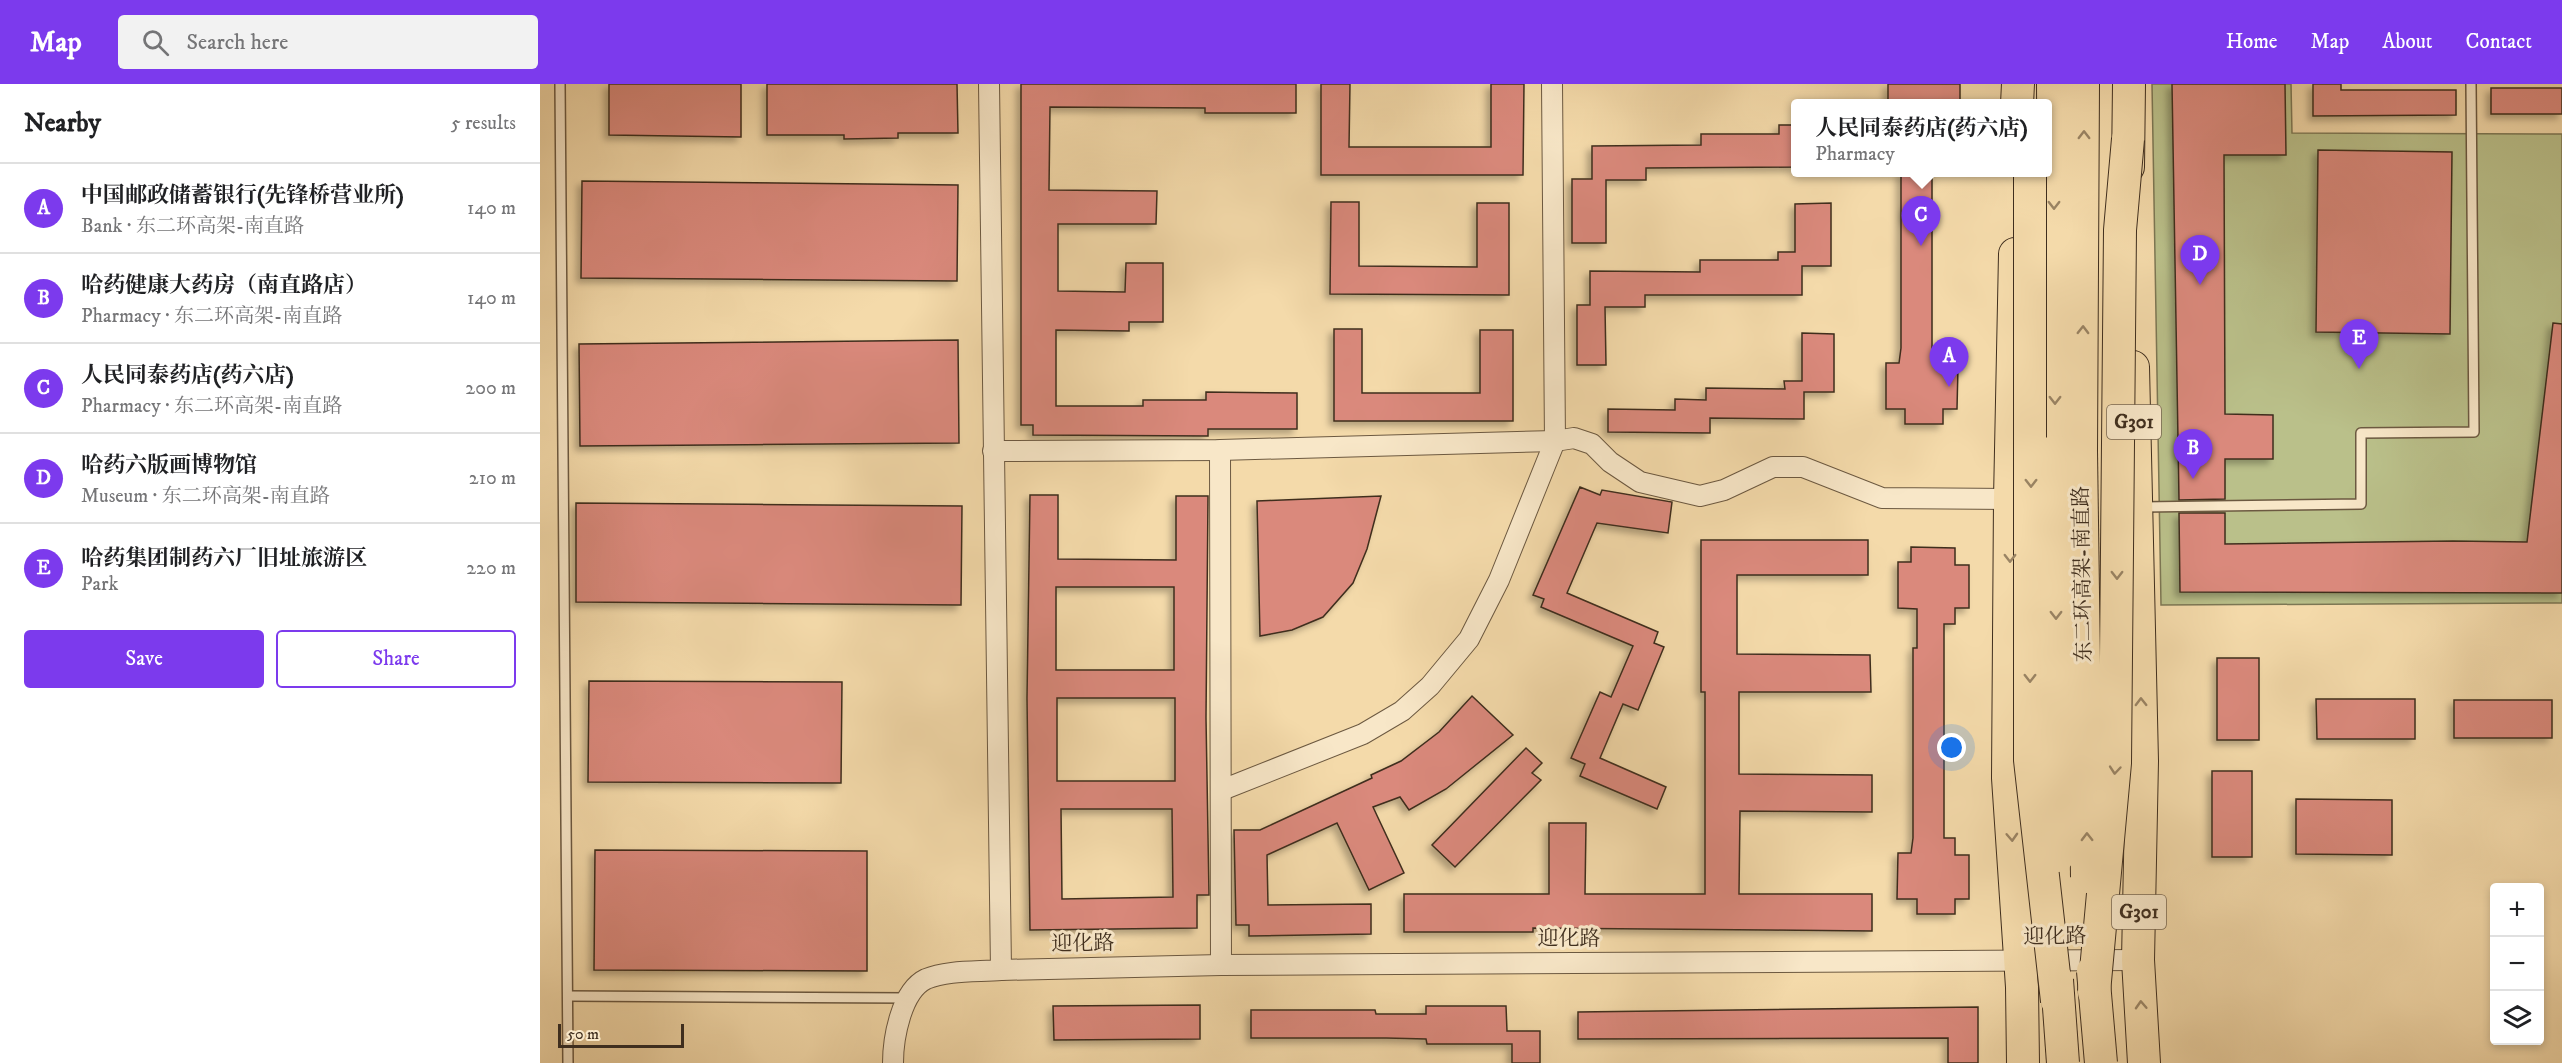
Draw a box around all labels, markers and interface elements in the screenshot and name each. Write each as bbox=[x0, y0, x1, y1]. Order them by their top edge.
search box bbox=[118, 15, 538, 69]
text: Map bbox=[30, 25, 82, 60]
icon: search bbox=[139, 26, 172, 59]
text: Search here bbox=[187, 29, 288, 56]
text: Home bbox=[2226, 29, 2278, 55]
text: Map bbox=[2311, 29, 2349, 55]
text: About bbox=[2382, 29, 2433, 55]
text: Contact bbox=[2466, 29, 2532, 55]
popup bbox=[1791, 99, 2052, 177]
text: Nearby bbox=[24, 107, 101, 140]
text: 5 results bbox=[451, 111, 516, 136]
text: 人民同泰药店(药六店) bbox=[1815, 115, 2028, 142]
one-way arrow bbox=[2078, 130, 2090, 139]
text: Pharmacy bbox=[1815, 142, 1895, 167]
text: 中国邮政储蓄银行(先锋桥营业所) bbox=[81, 182, 404, 209]
text: A bbox=[37, 196, 50, 221]
text: 140 m bbox=[467, 196, 516, 221]
pin: C bbox=[1902, 196, 1940, 246]
one-way arrow bbox=[2048, 201, 2060, 210]
text: Bank · 东二环高架-南直路 bbox=[81, 214, 304, 239]
pin: D bbox=[2180, 236, 2220, 285]
text: 哈药健康大药房（南直路店） bbox=[81, 272, 367, 299]
text: B bbox=[37, 286, 50, 311]
text: 140 m bbox=[467, 286, 516, 311]
text: Pharmacy · 东二环高架-南直路 bbox=[81, 304, 342, 329]
pin: E bbox=[2340, 320, 2378, 369]
one-way arrow bbox=[2077, 325, 2089, 334]
pin: A bbox=[1930, 338, 1968, 387]
text: 人民同泰药店(药六店) bbox=[81, 362, 294, 389]
text: C bbox=[37, 376, 50, 401]
text: 200 m bbox=[465, 376, 516, 401]
text: Pharmacy · 东二环高架-南直路 bbox=[81, 394, 342, 419]
one-way arrow bbox=[2049, 396, 2061, 405]
road number: G301 bbox=[2107, 405, 2161, 439]
pin: B bbox=[2174, 430, 2212, 479]
text: 哈药六版画博物馆 bbox=[81, 452, 257, 479]
text: D bbox=[36, 466, 51, 491]
text: 210 m bbox=[469, 466, 516, 491]
one-way arrow bbox=[2025, 478, 2037, 487]
text: Museum · 东二环高架-南直路 bbox=[81, 484, 330, 509]
street label: 东二环高架-南直路 bbox=[2068, 486, 2098, 662]
text: 哈药集团制药六厂旧址旅游区 bbox=[81, 545, 367, 572]
one-way arrow bbox=[2004, 553, 2016, 562]
text: E bbox=[36, 556, 51, 581]
text: 220 m bbox=[466, 556, 516, 581]
one-way arrow bbox=[2111, 571, 2123, 580]
text: Park bbox=[81, 572, 118, 597]
one-way arrow bbox=[2050, 610, 2062, 619]
button: Save bbox=[24, 630, 264, 688]
button: Share bbox=[276, 630, 516, 688]
one-way arrow bbox=[2024, 673, 2036, 682]
one-way arrow bbox=[2135, 698, 2147, 707]
your location bbox=[1937, 733, 1966, 762]
one-way arrow bbox=[2108, 766, 2121, 775]
one-way arrow bbox=[2005, 832, 2018, 841]
one-way arrow bbox=[2080, 833, 2093, 842]
map controls bbox=[2490, 883, 2544, 1045]
button: + bbox=[2490, 883, 2544, 937]
road number: G301 bbox=[2112, 895, 2166, 929]
street label: 迎化路 bbox=[2023, 923, 2087, 951]
street label: 迎化路 bbox=[1538, 926, 1601, 952]
street label: 迎化路 bbox=[1051, 930, 1115, 958]
button: − bbox=[2490, 937, 2544, 991]
button: layers bbox=[2490, 991, 2544, 1045]
one-way arrow bbox=[2134, 1000, 2147, 1009]
scale bar bbox=[558, 1021, 684, 1048]
text: 50 m bbox=[567, 1024, 599, 1044]

